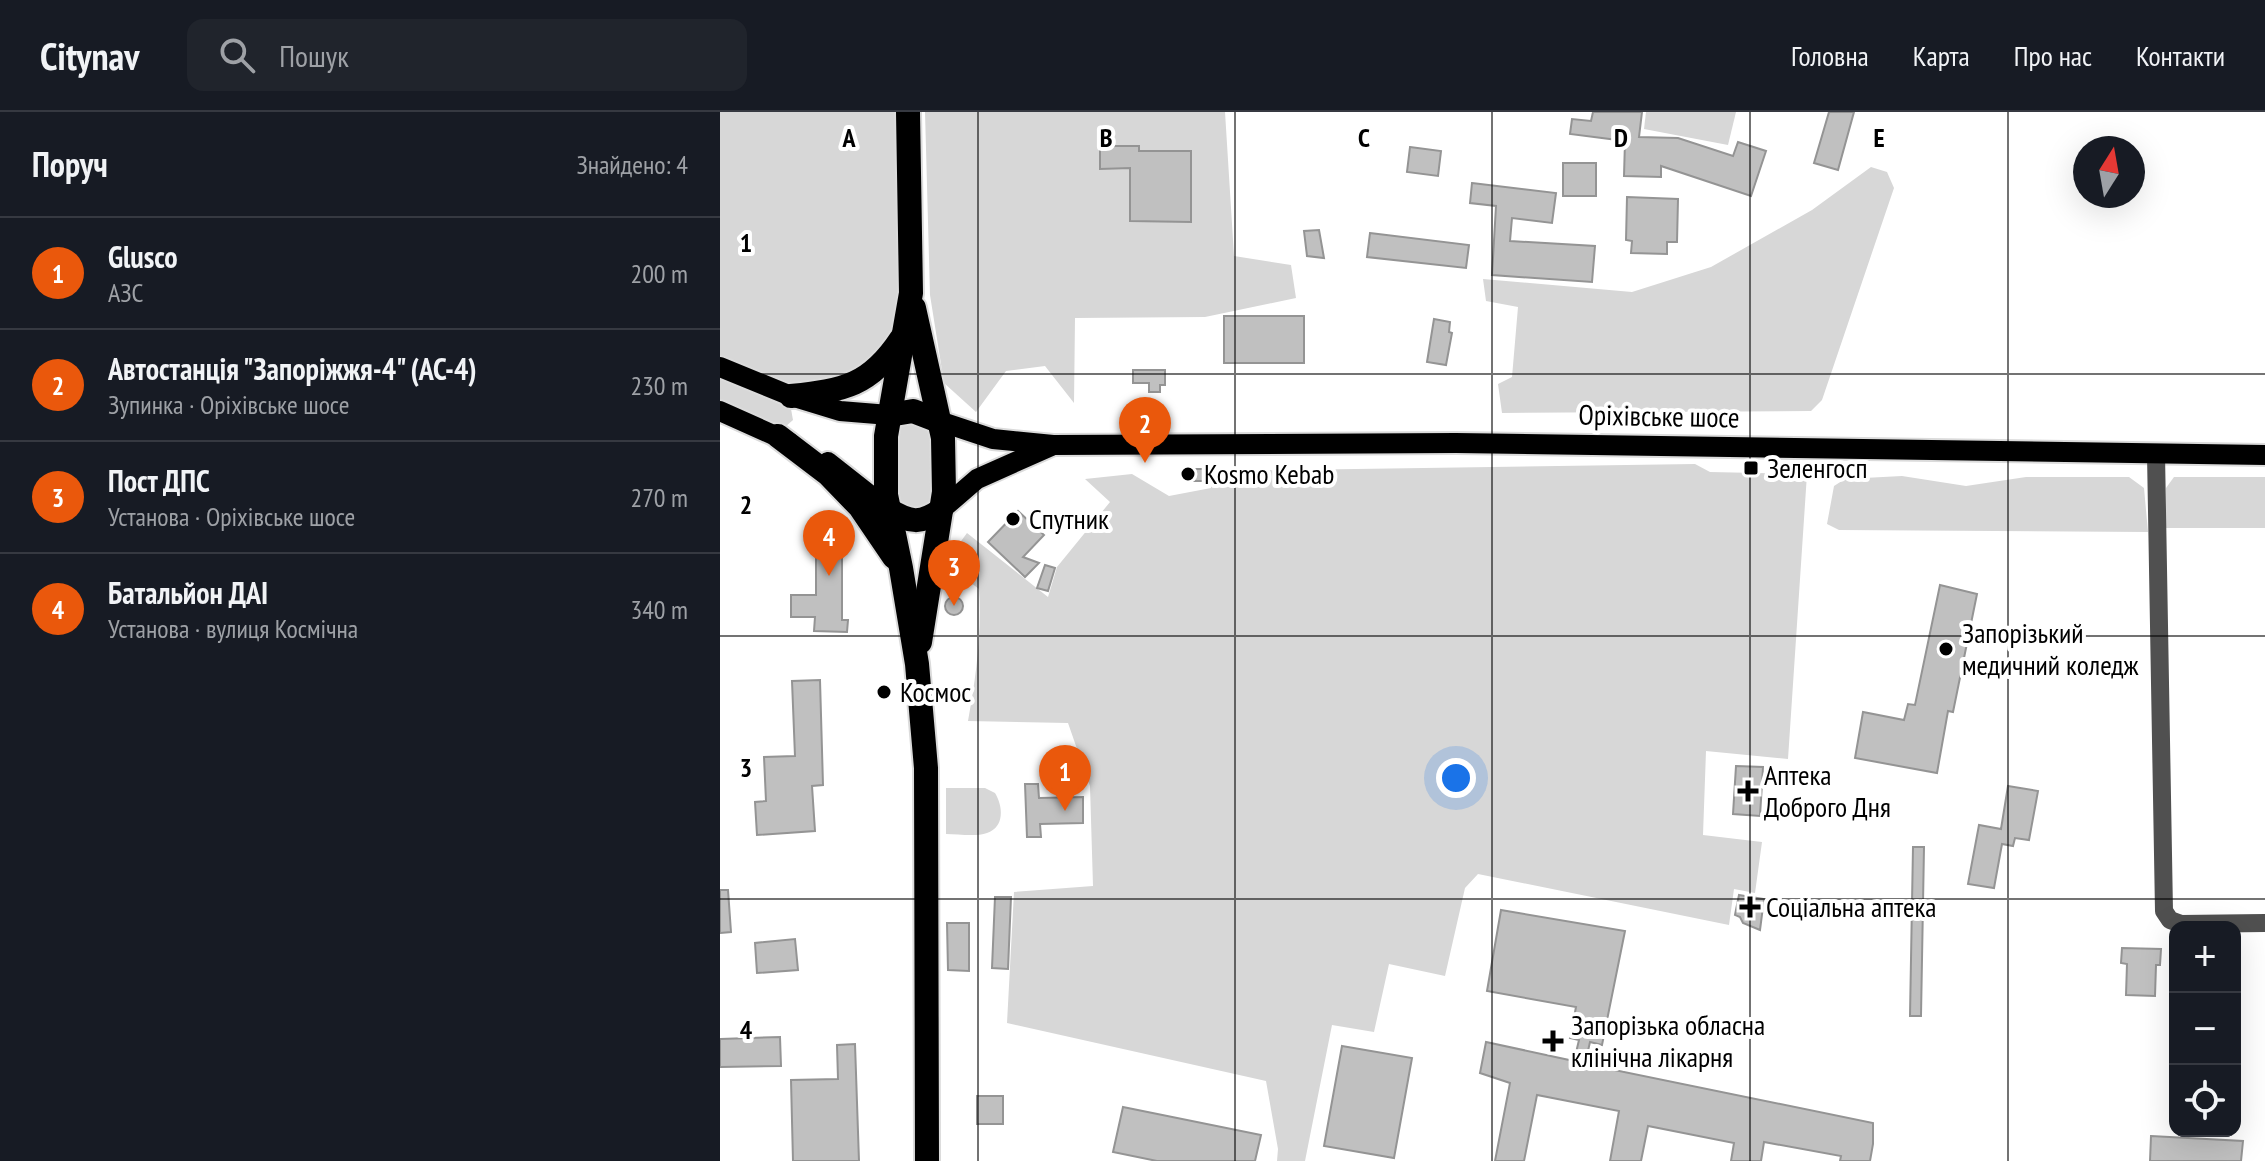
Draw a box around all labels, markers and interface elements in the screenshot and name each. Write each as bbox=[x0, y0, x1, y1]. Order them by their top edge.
search box bbox=[187, 19, 747, 91]
text: Citynav bbox=[40, 31, 139, 80]
icon: search bbox=[215, 33, 259, 77]
text: Пошук bbox=[279, 36, 349, 75]
text: Головна bbox=[1791, 37, 1869, 74]
text: Карта bbox=[1913, 37, 1970, 74]
text: Про нас bbox=[2014, 37, 2092, 74]
text: Контакти bbox=[2136, 37, 2225, 74]
text: A bbox=[841, 121, 856, 154]
text: B bbox=[1100, 121, 1113, 154]
text: C bbox=[1358, 121, 1370, 154]
text: D bbox=[1614, 121, 1628, 154]
text: E bbox=[1873, 121, 1885, 154]
north arrow bbox=[2073, 136, 2145, 208]
text: Поруч bbox=[32, 142, 108, 186]
text: Знайдено: 4 bbox=[576, 148, 688, 181]
text: 1 bbox=[740, 226, 752, 259]
text: Glusco bbox=[108, 237, 178, 276]
text: 1 bbox=[52, 257, 64, 290]
text: 200 m bbox=[630, 257, 688, 290]
text: АЗС bbox=[108, 276, 144, 309]
text: Автостанція "Запоріжжя-4" (АС-4) bbox=[108, 349, 477, 388]
text: 2 bbox=[52, 369, 64, 402]
text: 230 m bbox=[630, 369, 688, 402]
text: Зупинка · Оріхівське шосе bbox=[108, 388, 349, 421]
street label: Оріхівське шосе bbox=[1578, 396, 1740, 435]
pin: 2 bbox=[1119, 397, 1171, 463]
place label: Зеленгосп bbox=[1767, 449, 1867, 486]
place label: Kosmo Kebab bbox=[1204, 455, 1334, 492]
marker: Зеленгосп bbox=[1742, 459, 1760, 477]
text: Пост ДПС bbox=[108, 461, 210, 500]
marker: Kosmo Kebab bbox=[1179, 465, 1197, 483]
text: 3 bbox=[52, 481, 64, 514]
text: 270 m bbox=[630, 481, 688, 514]
text: 2 bbox=[740, 488, 752, 521]
text: Установа · Оріхівське шосе bbox=[108, 500, 355, 533]
place label: Спутник bbox=[1029, 500, 1109, 537]
pin: 4 bbox=[803, 510, 855, 576]
marker: Спутник bbox=[1004, 510, 1022, 528]
pin: 3 bbox=[928, 540, 980, 606]
text: Батальйон ДАI bbox=[108, 573, 268, 612]
text: 4 bbox=[52, 593, 64, 626]
text: 340 m bbox=[630, 593, 688, 626]
text: Установа · вулиця Космічна bbox=[108, 612, 358, 645]
place label: Запорізький медичний коледж bbox=[1962, 614, 2140, 683]
marker: Запорізький медичний коледж bbox=[1937, 640, 1955, 658]
place label: Космос bbox=[900, 673, 971, 710]
marker: Космос bbox=[875, 683, 893, 701]
pin: 1 bbox=[1039, 745, 1091, 811]
text: 3 bbox=[740, 751, 752, 784]
place label: Аптека Доброго Дня bbox=[1764, 756, 1891, 825]
your location bbox=[1436, 758, 1476, 798]
marker: Аптека Доброго Дня bbox=[1739, 782, 1757, 800]
place label: Соціальна аптека bbox=[1766, 888, 1937, 925]
marker: Соціальна аптека bbox=[1741, 898, 1759, 916]
map controls bbox=[2169, 921, 2241, 1137]
button: + bbox=[2169, 921, 2241, 993]
button: − bbox=[2169, 993, 2241, 1065]
place label: Запорізька обласна клінічна лікарня bbox=[1571, 1006, 1765, 1075]
text: 4 bbox=[740, 1013, 753, 1046]
marker: Запорізька обласна клінічна лікарня bbox=[1542, 1030, 1564, 1052]
button: locate bbox=[2169, 1065, 2241, 1137]

